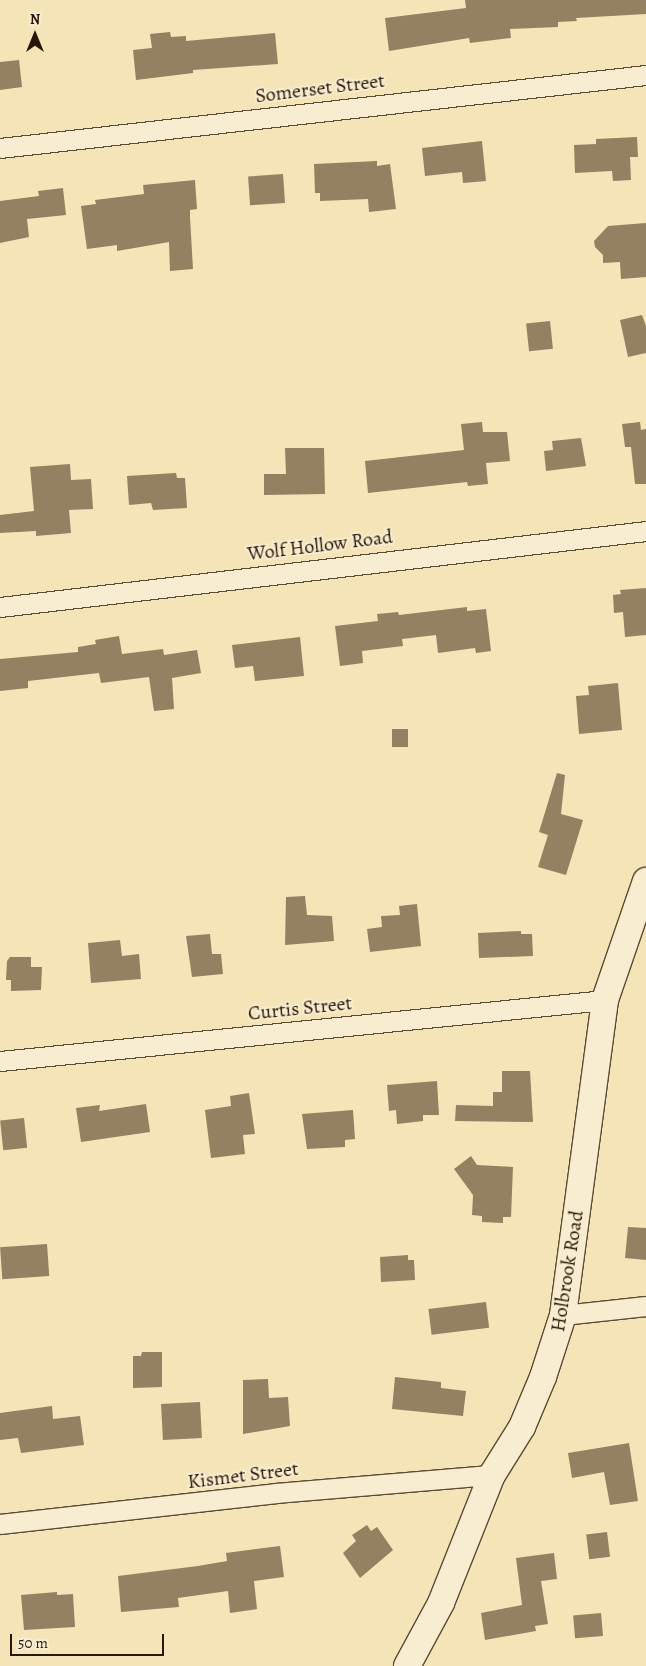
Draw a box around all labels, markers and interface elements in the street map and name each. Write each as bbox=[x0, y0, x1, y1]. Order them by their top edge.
north arrow bbox=[10, 10, 60, 60]
text: N bbox=[30, 10, 40, 29]
street label: Somerset Street bbox=[254, 68, 386, 108]
street label: Wolf Hollow Road bbox=[246, 524, 394, 566]
street label: Curtis Street bbox=[247, 991, 353, 1025]
street label: Holbrook Road bbox=[546, 1209, 588, 1333]
street label: Kismet Street bbox=[186, 1456, 300, 1494]
scale bar bbox=[12, 1624, 166, 1656]
text: 50 m bbox=[18, 1633, 48, 1653]

